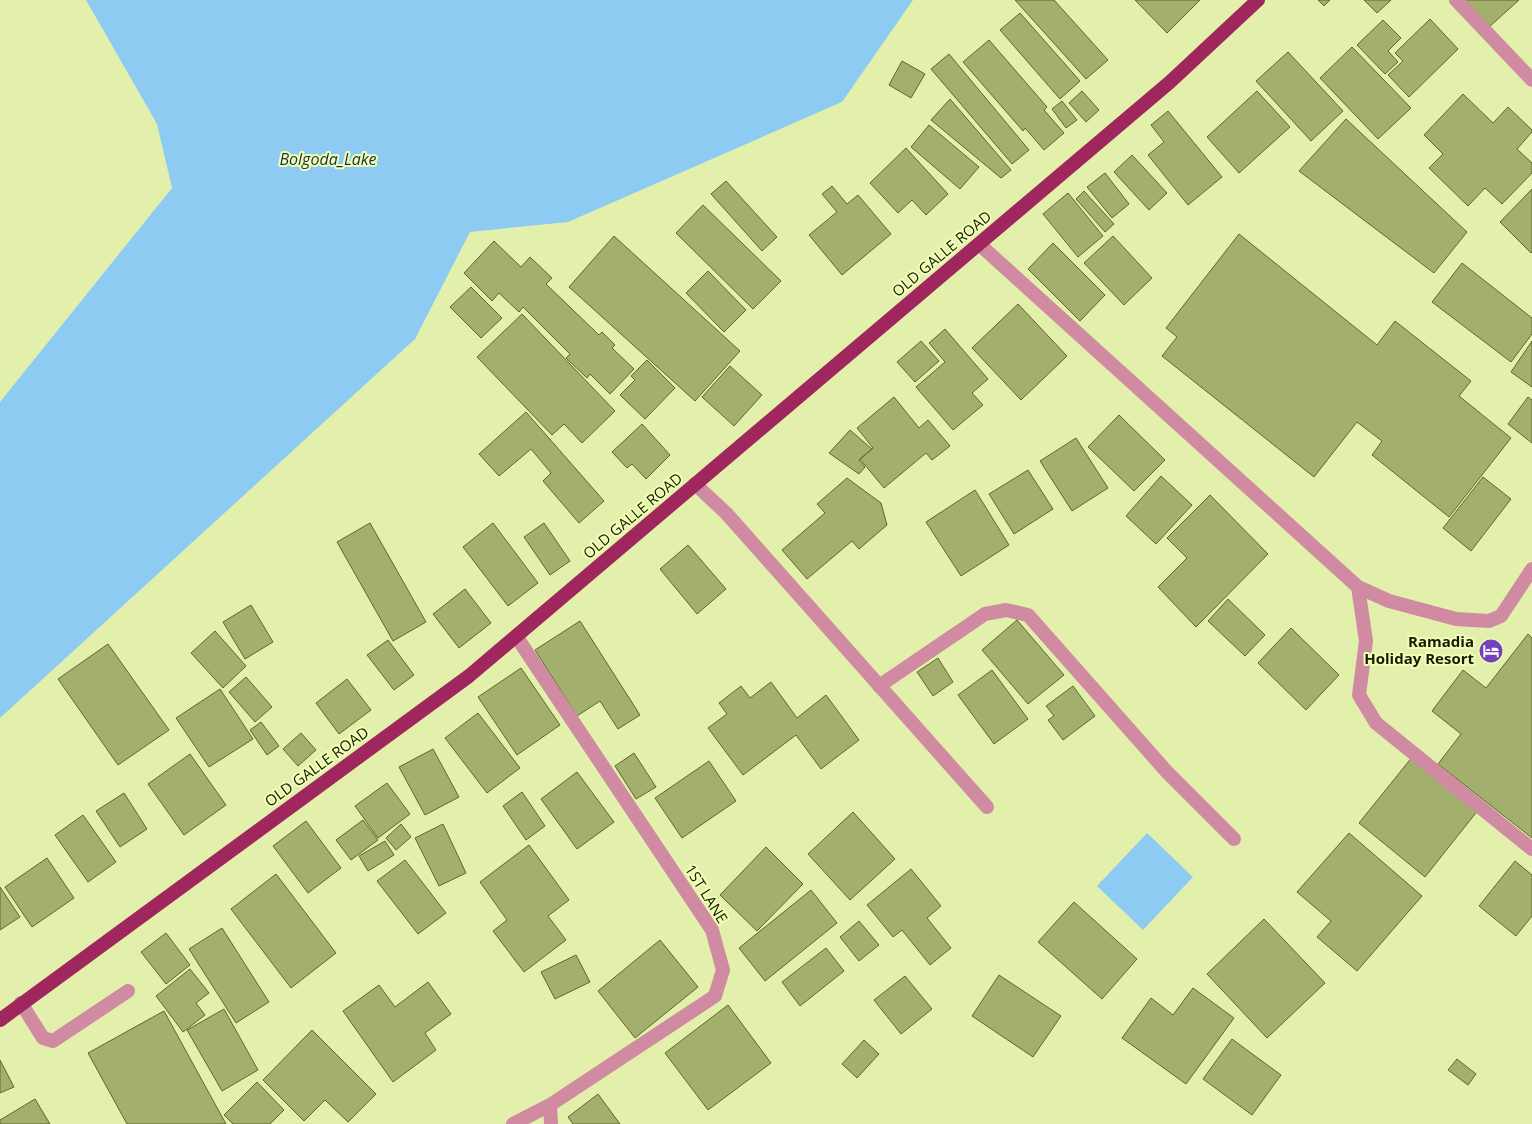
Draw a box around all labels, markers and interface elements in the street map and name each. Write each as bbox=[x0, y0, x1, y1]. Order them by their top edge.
water label: Bolgoda_Lake bbox=[279, 148, 377, 170]
street label: OLD GALLE ROAD bbox=[887, 206, 995, 301]
street label: OLD GALLE ROAD bbox=[578, 468, 686, 563]
place label: Ramadia Holiday Resort bbox=[1364, 631, 1474, 668]
hotel icon: Ramadia Holiday Resort bbox=[1478, 638, 1504, 664]
street label: OLD GALLE ROAD bbox=[260, 722, 372, 811]
street label: 1ST LANE bbox=[681, 860, 733, 927]

